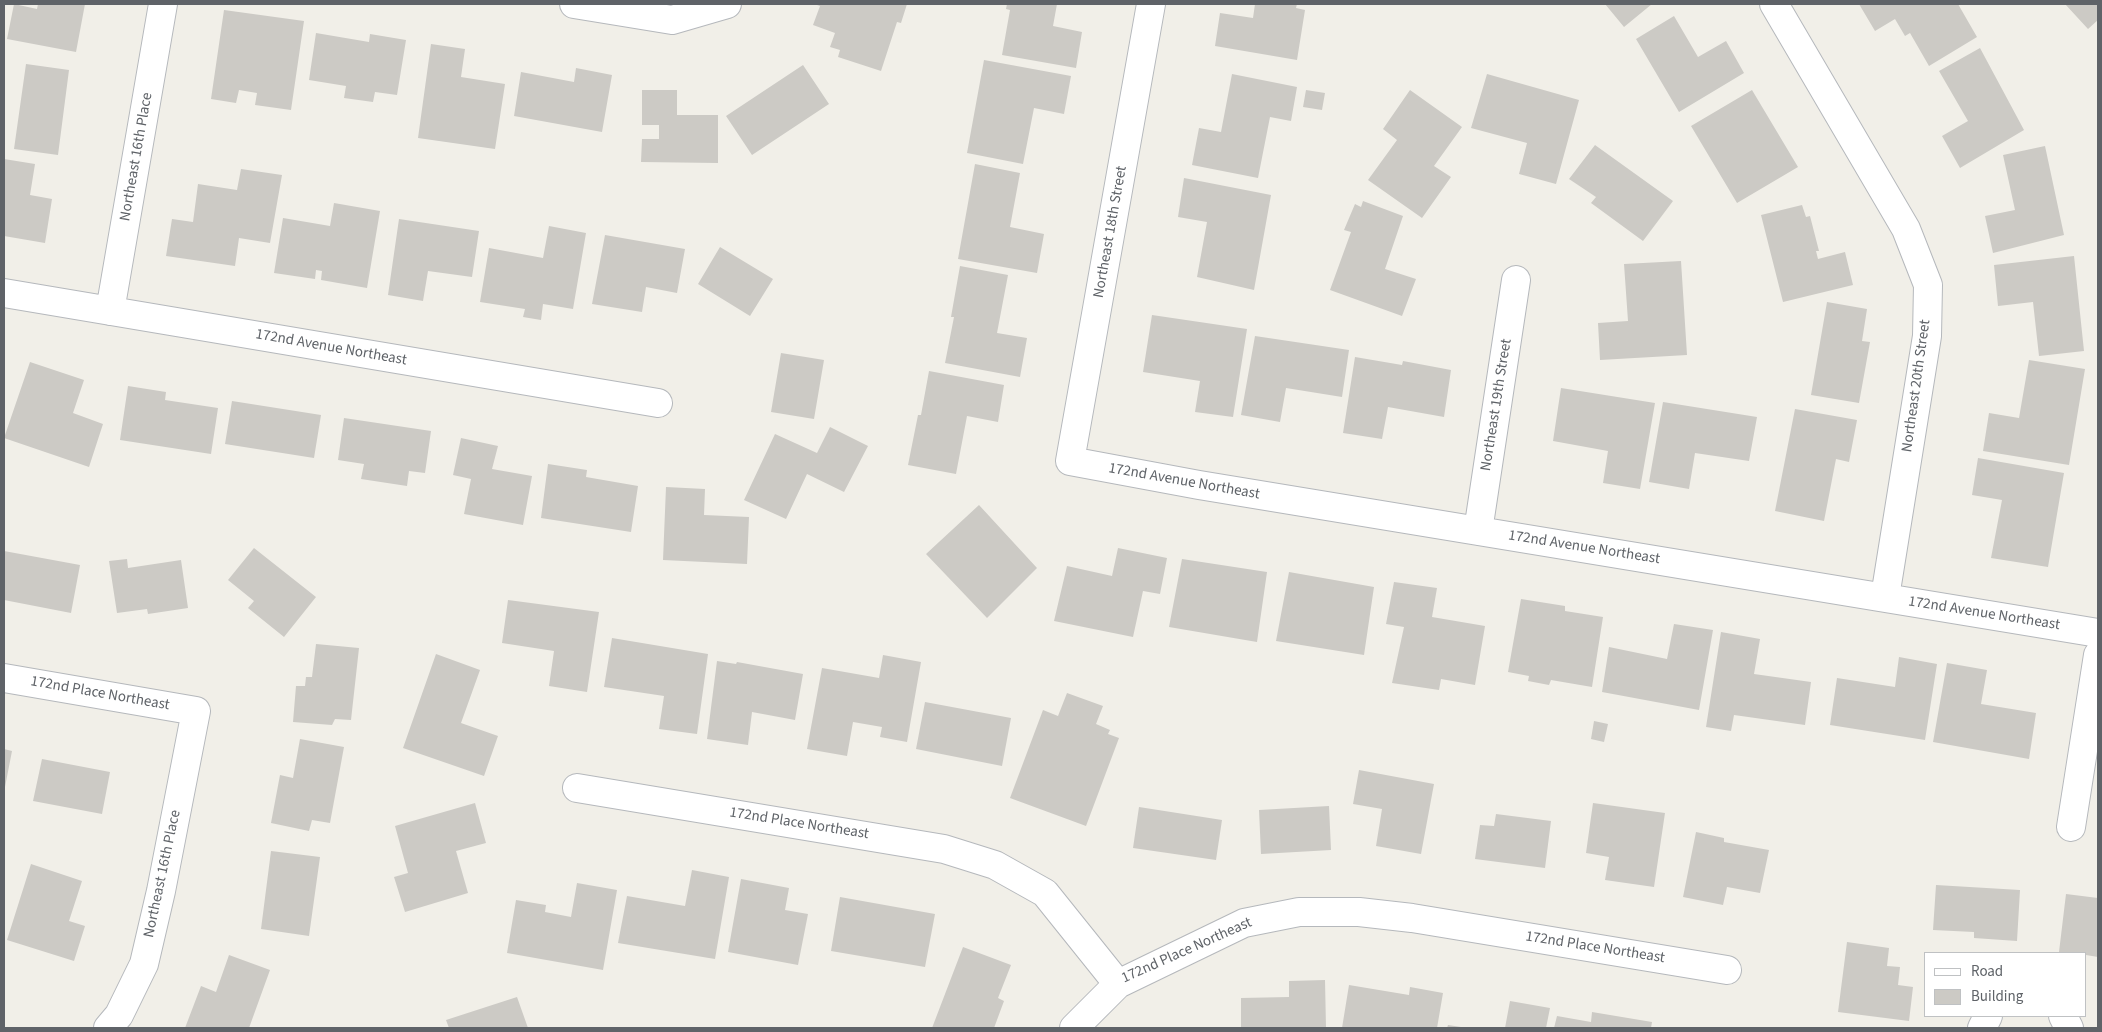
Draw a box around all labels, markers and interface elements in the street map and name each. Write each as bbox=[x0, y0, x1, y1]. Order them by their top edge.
street label: Northeast 16th Place bbox=[117, 91, 157, 223]
street label: Northeast 18th Street bbox=[1091, 165, 1131, 299]
street label: Northeast 20th Street bbox=[1899, 318, 1935, 454]
street label: 172nd Avenue Northeast bbox=[254, 326, 408, 370]
street label: Northeast 19th Street bbox=[1478, 337, 1516, 473]
street label: 172nd Avenue Northeast bbox=[1107, 460, 1261, 504]
street label: 172nd Avenue Northeast bbox=[1507, 527, 1661, 569]
street label: 172nd Avenue Northeast bbox=[1907, 593, 2061, 635]
street label: 172nd Place Northeast bbox=[29, 673, 171, 715]
street label: 172nd Place Northeast bbox=[728, 804, 870, 844]
street label: Northeast 16th Place bbox=[141, 809, 185, 939]
street label: 172nd Place Northeast bbox=[1119, 914, 1255, 988]
street label: 172nd Place Northeast bbox=[1524, 928, 1666, 968]
legend bbox=[1924, 952, 2087, 1017]
text: Road bbox=[1971, 961, 2003, 982]
text: Building bbox=[1971, 986, 2023, 1007]

